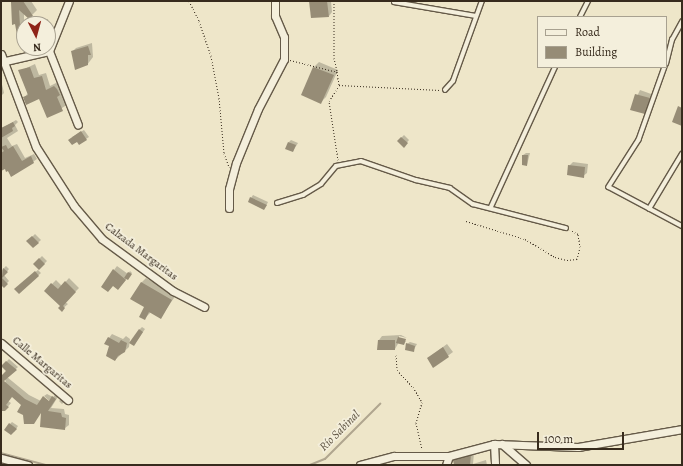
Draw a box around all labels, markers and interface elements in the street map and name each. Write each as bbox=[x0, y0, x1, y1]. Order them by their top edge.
north arrow bbox=[16, 16, 56, 56]
legend bbox=[537, 16, 667, 68]
text: Road bbox=[575, 24, 600, 40]
text: N bbox=[32, 40, 42, 55]
text: Building bbox=[575, 44, 617, 60]
street label: Calzada Margaritas bbox=[102, 220, 180, 284]
street label: Calle Margaritas bbox=[9, 334, 75, 392]
water label: Río Sabinal bbox=[317, 408, 363, 454]
scale bar bbox=[539, 424, 626, 450]
text: 100 m bbox=[544, 431, 573, 447]

